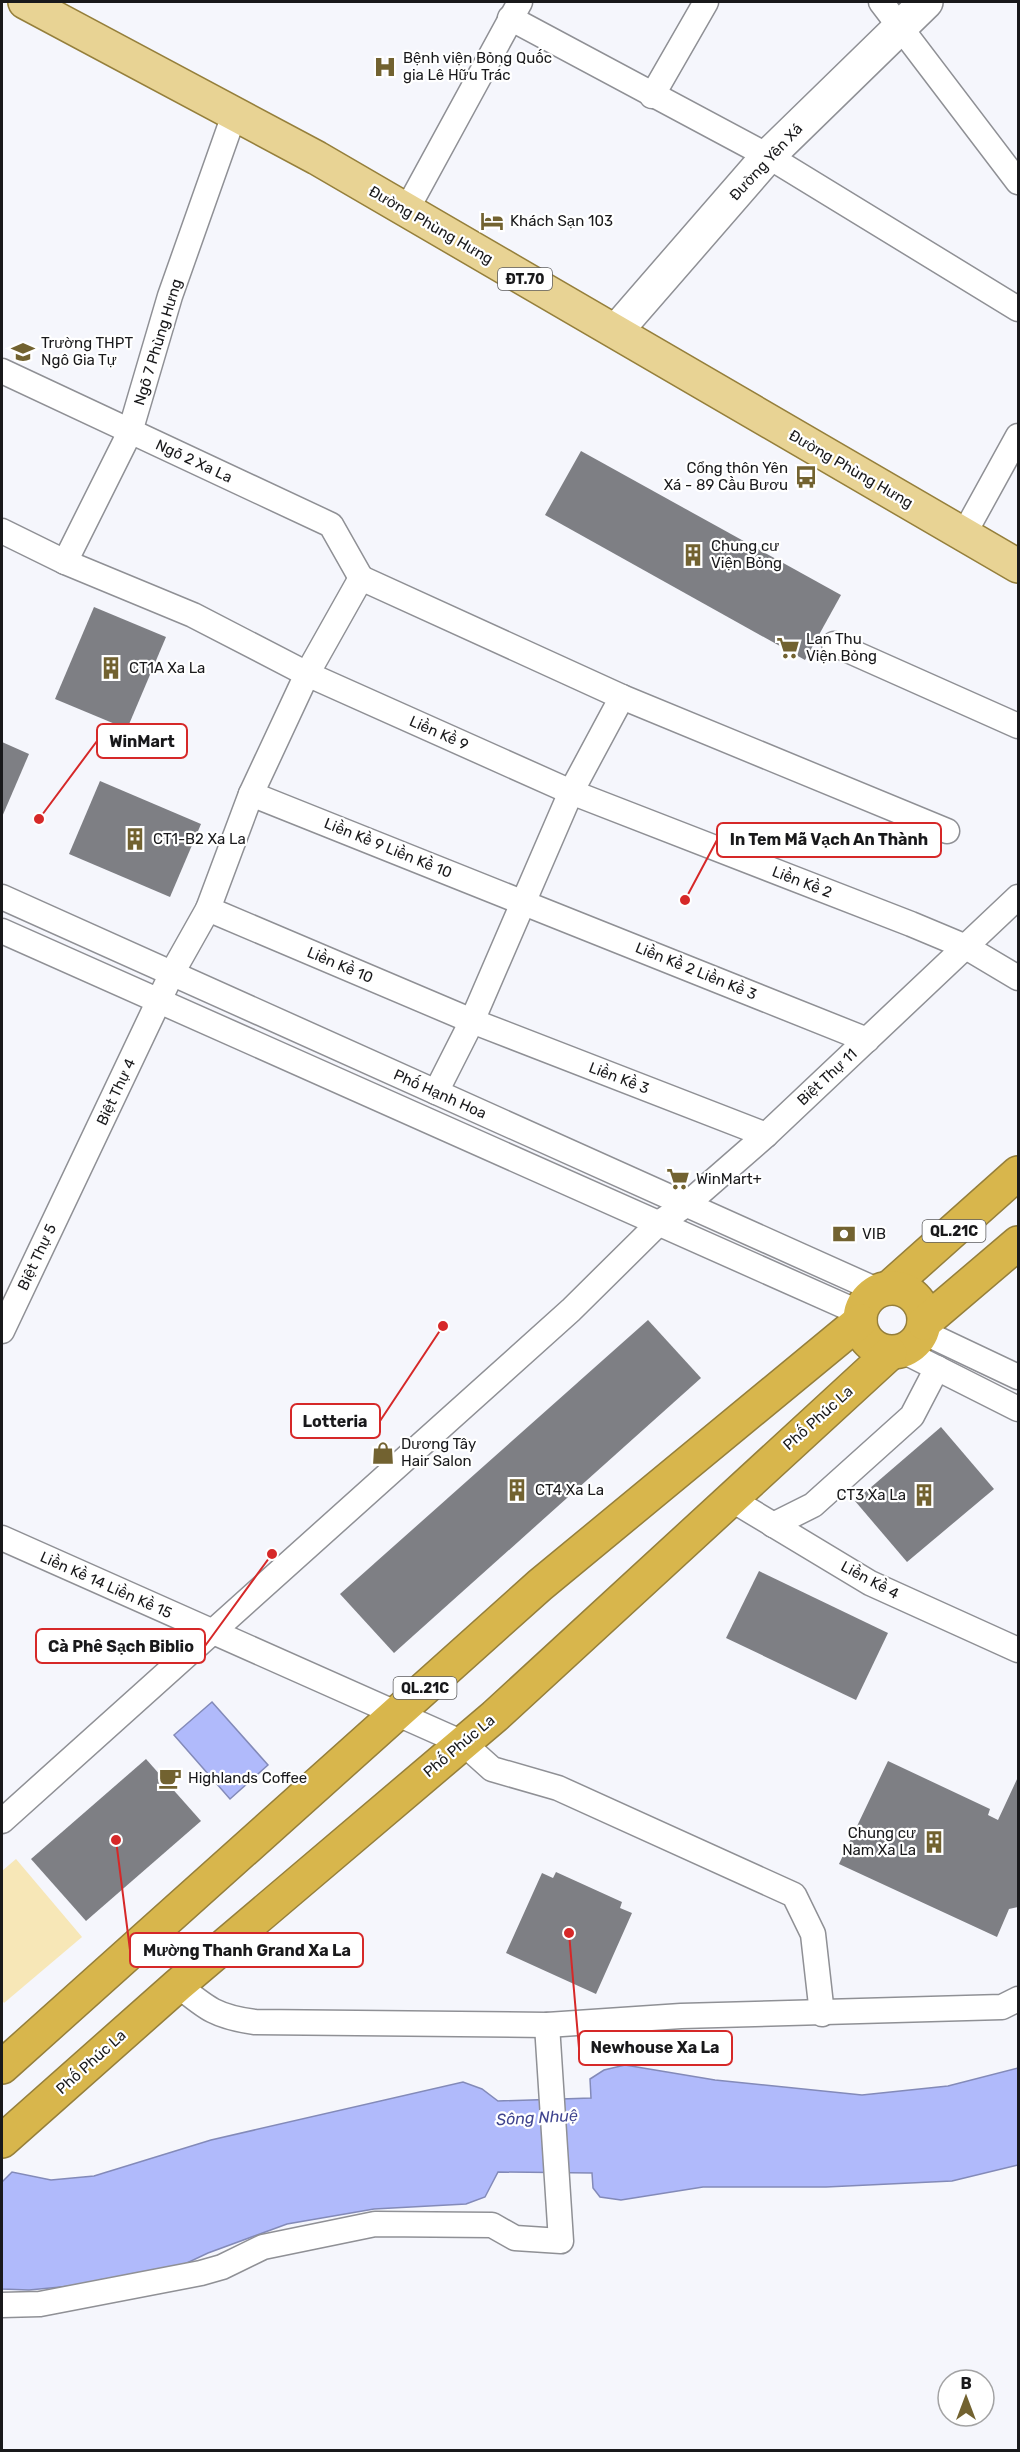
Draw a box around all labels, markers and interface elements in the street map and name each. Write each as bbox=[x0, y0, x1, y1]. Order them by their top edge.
place label: Bệnh viện Bỏng Quốc gia Lê Hữu Trác bbox=[403, 49, 552, 84]
hospital icon: Bệnh viện Bỏng Quốc gia Lê Hữu Trác bbox=[372, 54, 398, 80]
street label: Đường Yên Xá bbox=[726, 120, 806, 204]
street label: Đường Phùng Hưng bbox=[366, 182, 496, 268]
hotel icon: Khách Sạn 103 bbox=[479, 208, 505, 234]
place label: Khách Sạn 103 bbox=[510, 212, 613, 230]
road number: ĐT.70 bbox=[498, 268, 552, 290]
street label: Ngõ 7 Phùng Hưng bbox=[130, 277, 186, 407]
place label: Trường THPT Ngô Gia Tự bbox=[41, 334, 133, 369]
school or university icon: Trường THPT Ngô Gia Tự bbox=[10, 339, 36, 365]
street label: Đường Phùng Hưng bbox=[786, 426, 916, 512]
street label: Ngõ 2 Xa La bbox=[153, 435, 235, 487]
place label: Cổng thôn Yên Xá - 89 Cầu Bươu bbox=[664, 459, 788, 494]
bus stop icon: Cổng thôn Yên Xá - 89 Cầu Bươu bbox=[793, 464, 819, 490]
place label: Chung cư Viện Bỏng bbox=[711, 537, 782, 572]
building icon: Chung cư Viện Bỏng bbox=[680, 542, 706, 568]
place label: Lan Thu Viện Bỏng bbox=[806, 630, 877, 665]
supermarket icon: Lan Thu Viện Bỏng bbox=[775, 635, 801, 661]
building icon: CT1A Xa La bbox=[98, 655, 124, 681]
place label: CT1A Xa La bbox=[129, 659, 205, 677]
street label: Liền Kề 9 bbox=[407, 712, 472, 754]
callout: WinMart bbox=[97, 724, 187, 758]
text: WinMart bbox=[109, 732, 175, 751]
street label: Liền Kề 9 Liền Kề 10 bbox=[321, 814, 455, 882]
callout: In Tem Mã Vạch An Thành bbox=[717, 823, 941, 857]
building icon: CT1-B2 Xa La bbox=[122, 826, 148, 852]
place label: CT1-B2 Xa La bbox=[153, 830, 246, 848]
text: In Tem Mã Vạch An Thành bbox=[730, 830, 928, 849]
street label: Liền Kề 2 bbox=[770, 862, 835, 902]
street label: Liền Kề 2 Liền Kề 3 bbox=[633, 938, 759, 1004]
street label: Liền Kề 10 bbox=[304, 943, 376, 987]
street label: Biệt Thự 11 bbox=[793, 1045, 861, 1109]
street label: Biệt Thự 4 bbox=[93, 1056, 139, 1128]
street label: Liền Kề 3 bbox=[586, 1058, 652, 1098]
street label: Phố Hạnh Hoa bbox=[391, 1065, 489, 1122]
supermarket icon: WinMart+ bbox=[665, 1166, 691, 1192]
place label: WinMart+ bbox=[696, 1170, 762, 1188]
road number: QL.21C bbox=[922, 1220, 986, 1242]
street label: Biệt Thự 5 bbox=[14, 1221, 60, 1293]
bank icon: VIB bbox=[831, 1221, 857, 1247]
place label: VIB bbox=[862, 1225, 886, 1243]
street label: Phố Phúc La bbox=[779, 1382, 857, 1454]
callout: Lotteria bbox=[291, 1404, 380, 1438]
text: Lotteria bbox=[303, 1412, 367, 1431]
place label: Dương Tây Hair Salon bbox=[401, 1435, 476, 1470]
shop icon: Dương Tây Hair Salon bbox=[370, 1440, 396, 1466]
building icon: CT4 Xa La bbox=[504, 1477, 530, 1503]
place label: CT4 Xa La bbox=[535, 1481, 604, 1499]
building icon: CT3 Xa La bbox=[911, 1482, 937, 1508]
place label: CT3 Xa La bbox=[836, 1486, 906, 1504]
street label: Liền Kề 14 Liền Kề 15 bbox=[37, 1548, 175, 1622]
street label: Liền Kề 4 bbox=[838, 1557, 902, 1603]
callout: Cà Phê Sạch Biblio bbox=[36, 1629, 205, 1663]
text: Cà Phê Sạch Biblio bbox=[48, 1637, 194, 1656]
road number: QL.21C bbox=[394, 1677, 456, 1699]
street label: Phố Phúc La bbox=[420, 1711, 498, 1781]
cafe icon: Highlands Coffee bbox=[157, 1765, 183, 1791]
place label: Highlands Coffee bbox=[188, 1769, 307, 1787]
place label: Chung cư Nam Xa La bbox=[842, 1824, 916, 1859]
building icon: Chung cư Nam Xa La bbox=[921, 1829, 947, 1855]
callout: Mường Thanh Grand Xa La bbox=[130, 1933, 363, 1967]
text: Mường Thanh Grand Xa La bbox=[143, 1941, 351, 1960]
street label: Phố Phúc La bbox=[52, 2026, 130, 2098]
callout: Newhouse Xa La bbox=[579, 2031, 732, 2065]
text: Newhouse Xa La bbox=[590, 2038, 720, 2057]
water label: Sông Nhuệ bbox=[496, 2106, 578, 2129]
north arrow bbox=[936, 2368, 996, 2428]
text: B bbox=[960, 2374, 972, 2393]

